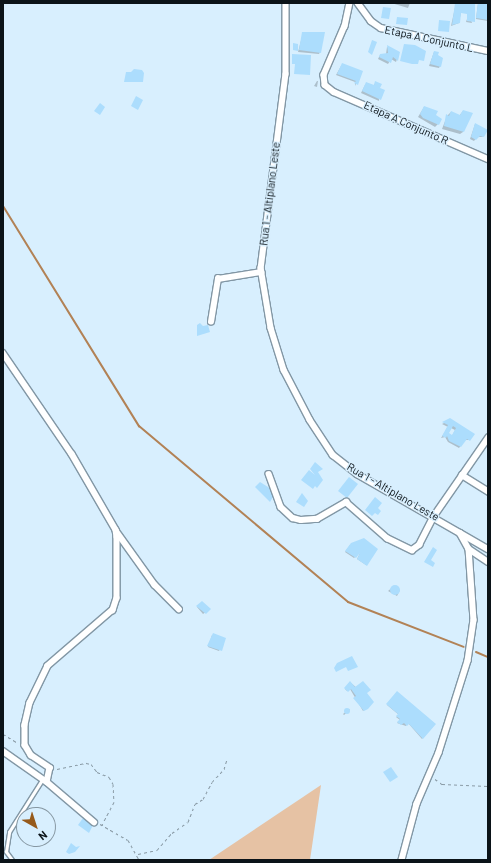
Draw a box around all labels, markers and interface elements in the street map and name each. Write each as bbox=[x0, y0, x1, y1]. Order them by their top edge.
street label: Etapa A Conjunto L bbox=[383, 23, 475, 55]
street label: Etapa A Conjunto R bbox=[362, 98, 450, 148]
street label: Rua 1 - Altiplano Leste bbox=[257, 141, 283, 247]
street label: Rua 1 - Altiplano Leste bbox=[345, 460, 441, 524]
north arrow bbox=[16, 807, 56, 847]
text: N bbox=[36, 829, 50, 843]

